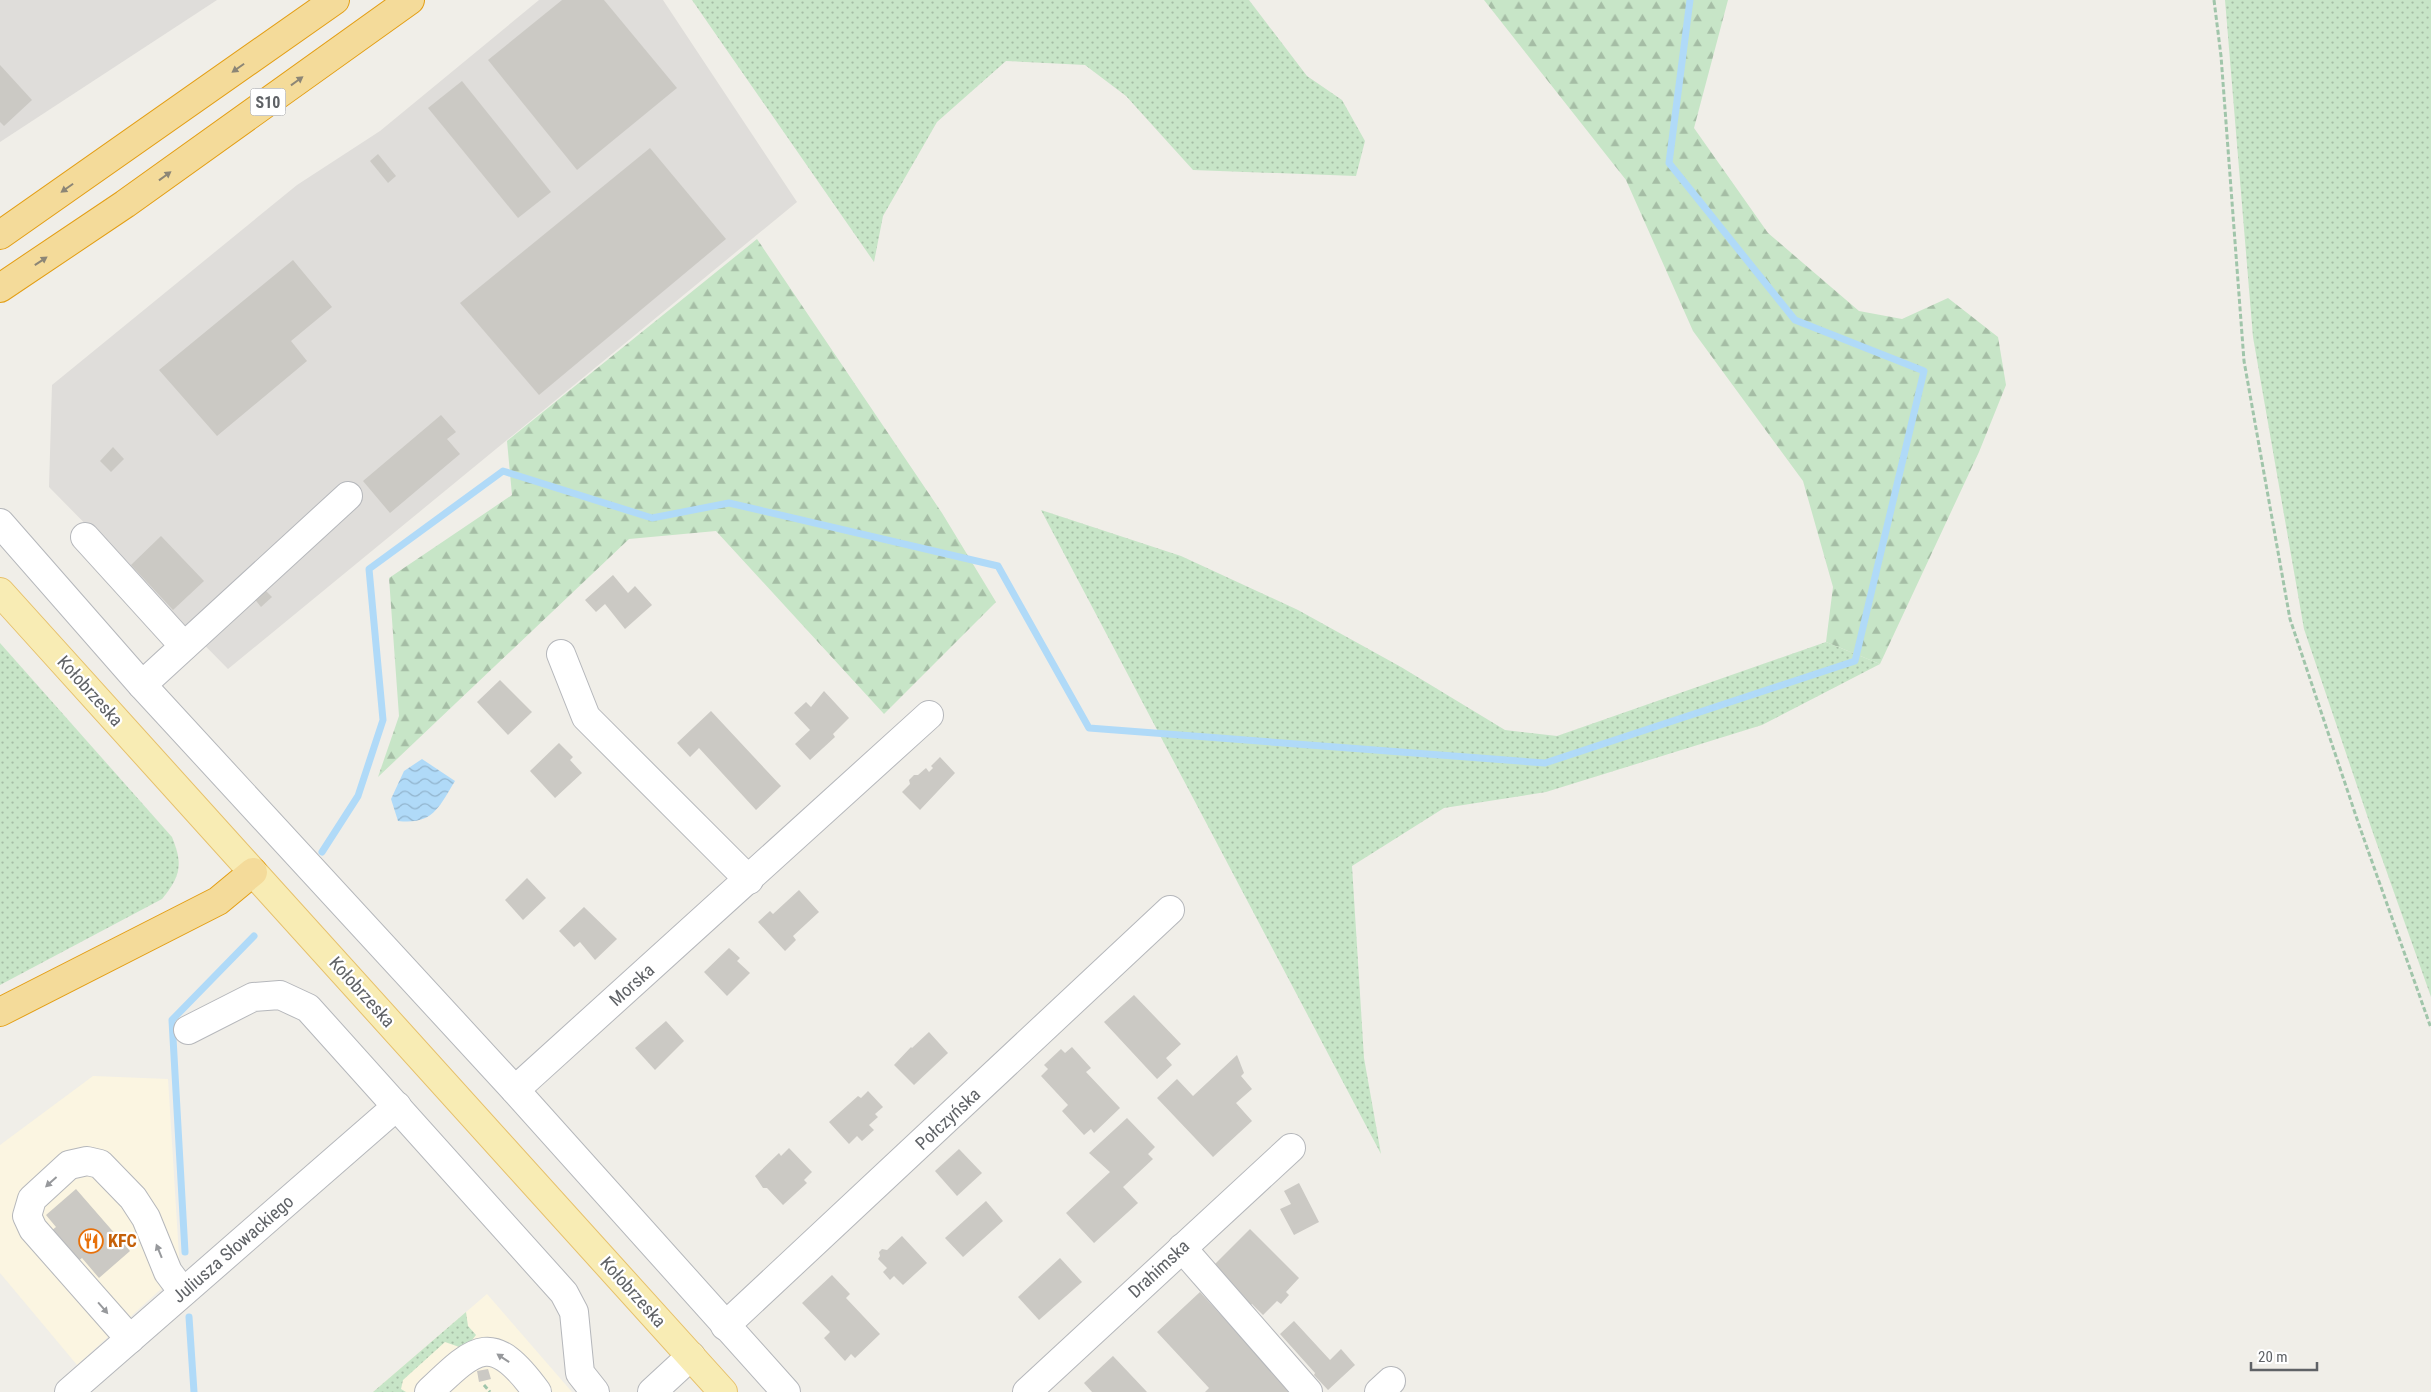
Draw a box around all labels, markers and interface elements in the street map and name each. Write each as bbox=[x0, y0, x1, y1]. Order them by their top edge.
one-way arrow bbox=[231, 63, 244, 73]
one-way arrow bbox=[290, 76, 304, 86]
road number: S10 bbox=[250, 88, 286, 115]
one-way arrow bbox=[158, 171, 172, 181]
one-way arrow bbox=[60, 183, 74, 193]
one-way arrow bbox=[34, 256, 47, 265]
street label: Kołobrzeska bbox=[53, 651, 128, 730]
street label: Kołobrzeska bbox=[325, 952, 400, 1031]
street label: Morska bbox=[605, 959, 658, 1010]
street label: Połczyńska bbox=[911, 1083, 984, 1154]
one-way arrow bbox=[45, 1176, 57, 1188]
street label: Juliusza Słowackiego bbox=[168, 1190, 297, 1307]
restaurant icon: KFC bbox=[78, 1228, 104, 1254]
place label: KFC bbox=[108, 1230, 137, 1251]
street label: Drahimska bbox=[1124, 1235, 1193, 1302]
one-way arrow bbox=[155, 1243, 162, 1258]
street label: Kołobrzeska bbox=[596, 1252, 671, 1331]
one-way arrow bbox=[97, 1301, 108, 1314]
scale bar bbox=[2251, 1340, 2317, 1372]
text: 20 m bbox=[2258, 1348, 2288, 1366]
one-way arrow bbox=[496, 1353, 510, 1362]

